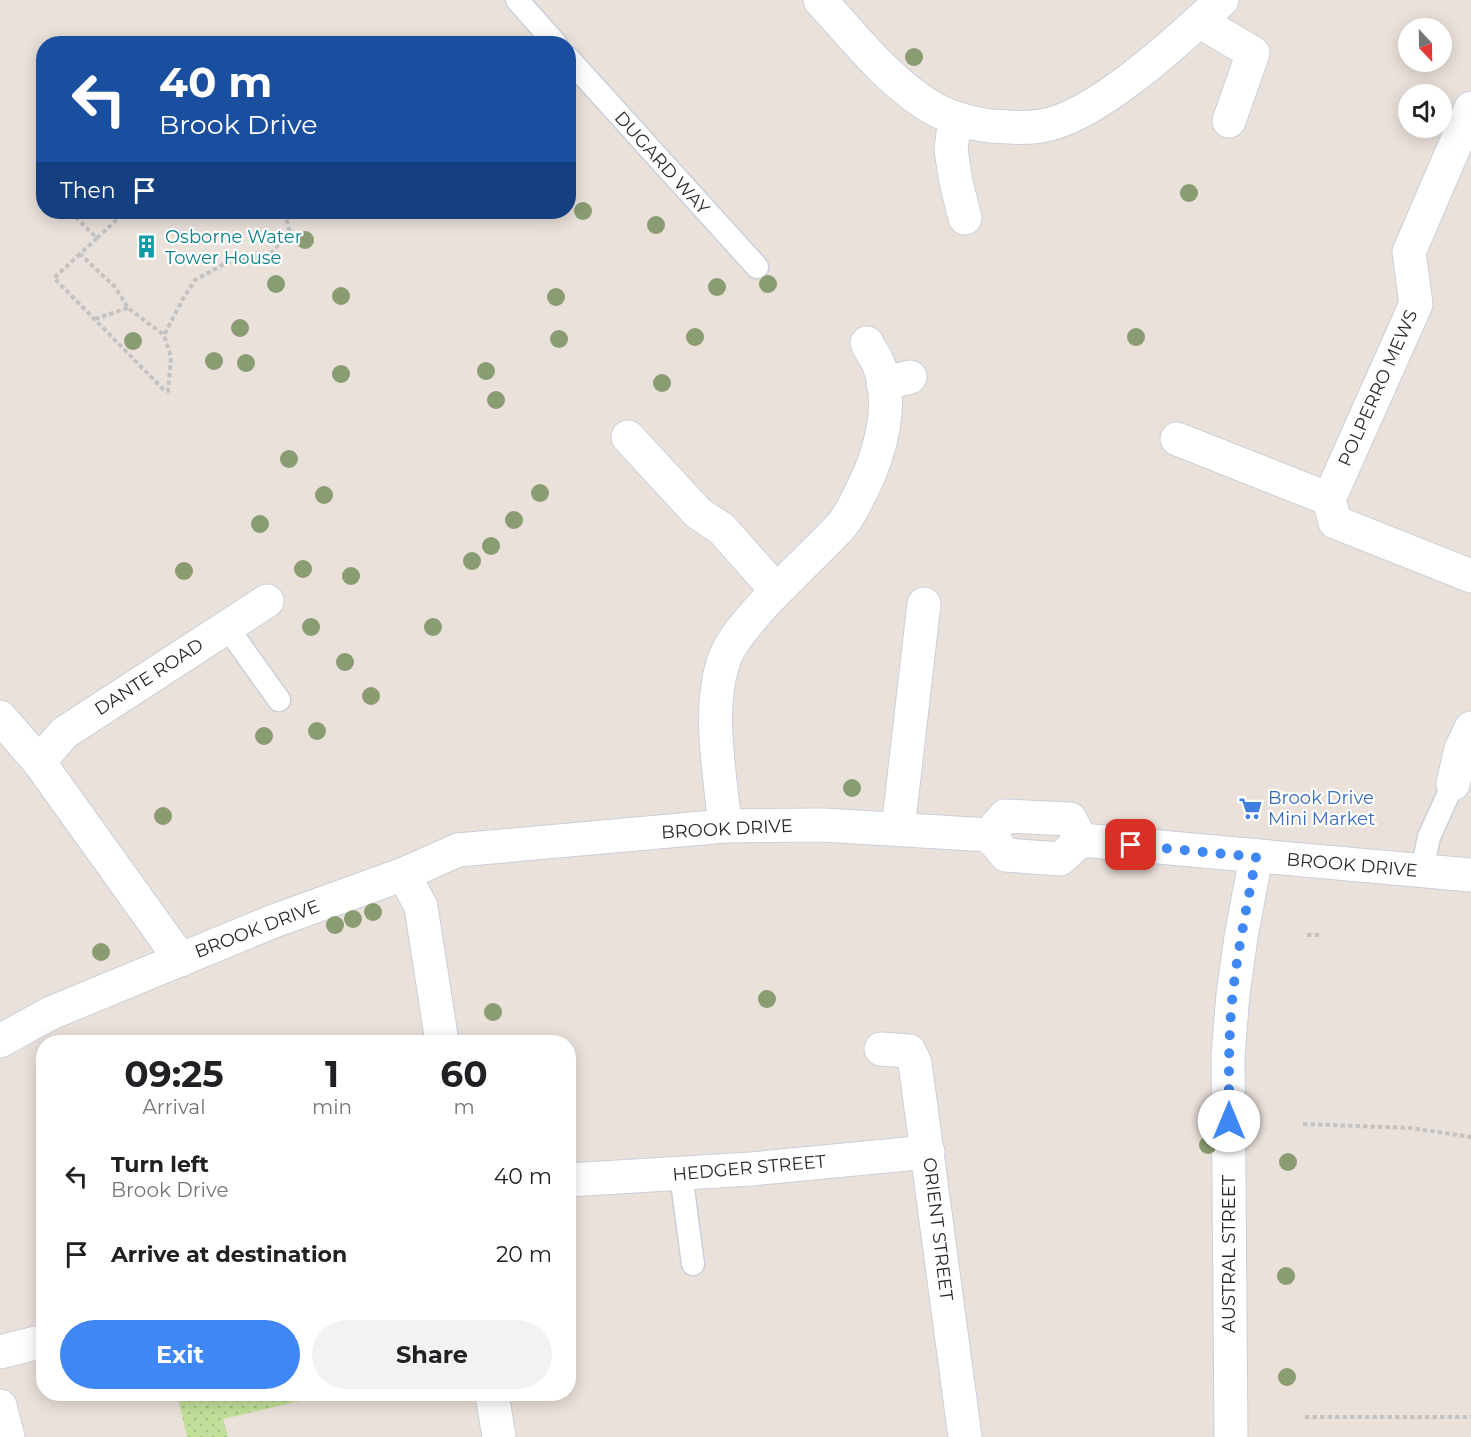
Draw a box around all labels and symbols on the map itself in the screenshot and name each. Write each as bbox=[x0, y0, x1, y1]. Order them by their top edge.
north arrow bbox=[1398, 18, 1452, 72]
street label: DUGARD WAY bbox=[610, 107, 715, 220]
place label: Osborne Water Tower House bbox=[165, 226, 302, 269]
building icon: Osborne Water Tower House bbox=[134, 234, 160, 260]
street label: POLPERRO MEWS bbox=[1334, 306, 1422, 470]
street label: DANTE ROAD bbox=[91, 634, 207, 720]
place label: Brook Drive Mini Market bbox=[1268, 787, 1375, 830]
supermarket icon: Brook Drive Mini Market bbox=[1237, 795, 1263, 821]
street label: BROOK DRIVE bbox=[661, 815, 793, 843]
pin bbox=[1105, 819, 1156, 870]
street label: BROOK DRIVE bbox=[1285, 848, 1419, 882]
street label: BROOK DRIVE bbox=[192, 895, 322, 963]
position arrow bbox=[1197, 1089, 1261, 1153]
street label: HEDGER STREET bbox=[671, 1150, 827, 1186]
street label: ORIENT STREET bbox=[918, 1156, 958, 1302]
street label: AUSTRAL STREET bbox=[1218, 1174, 1240, 1333]

